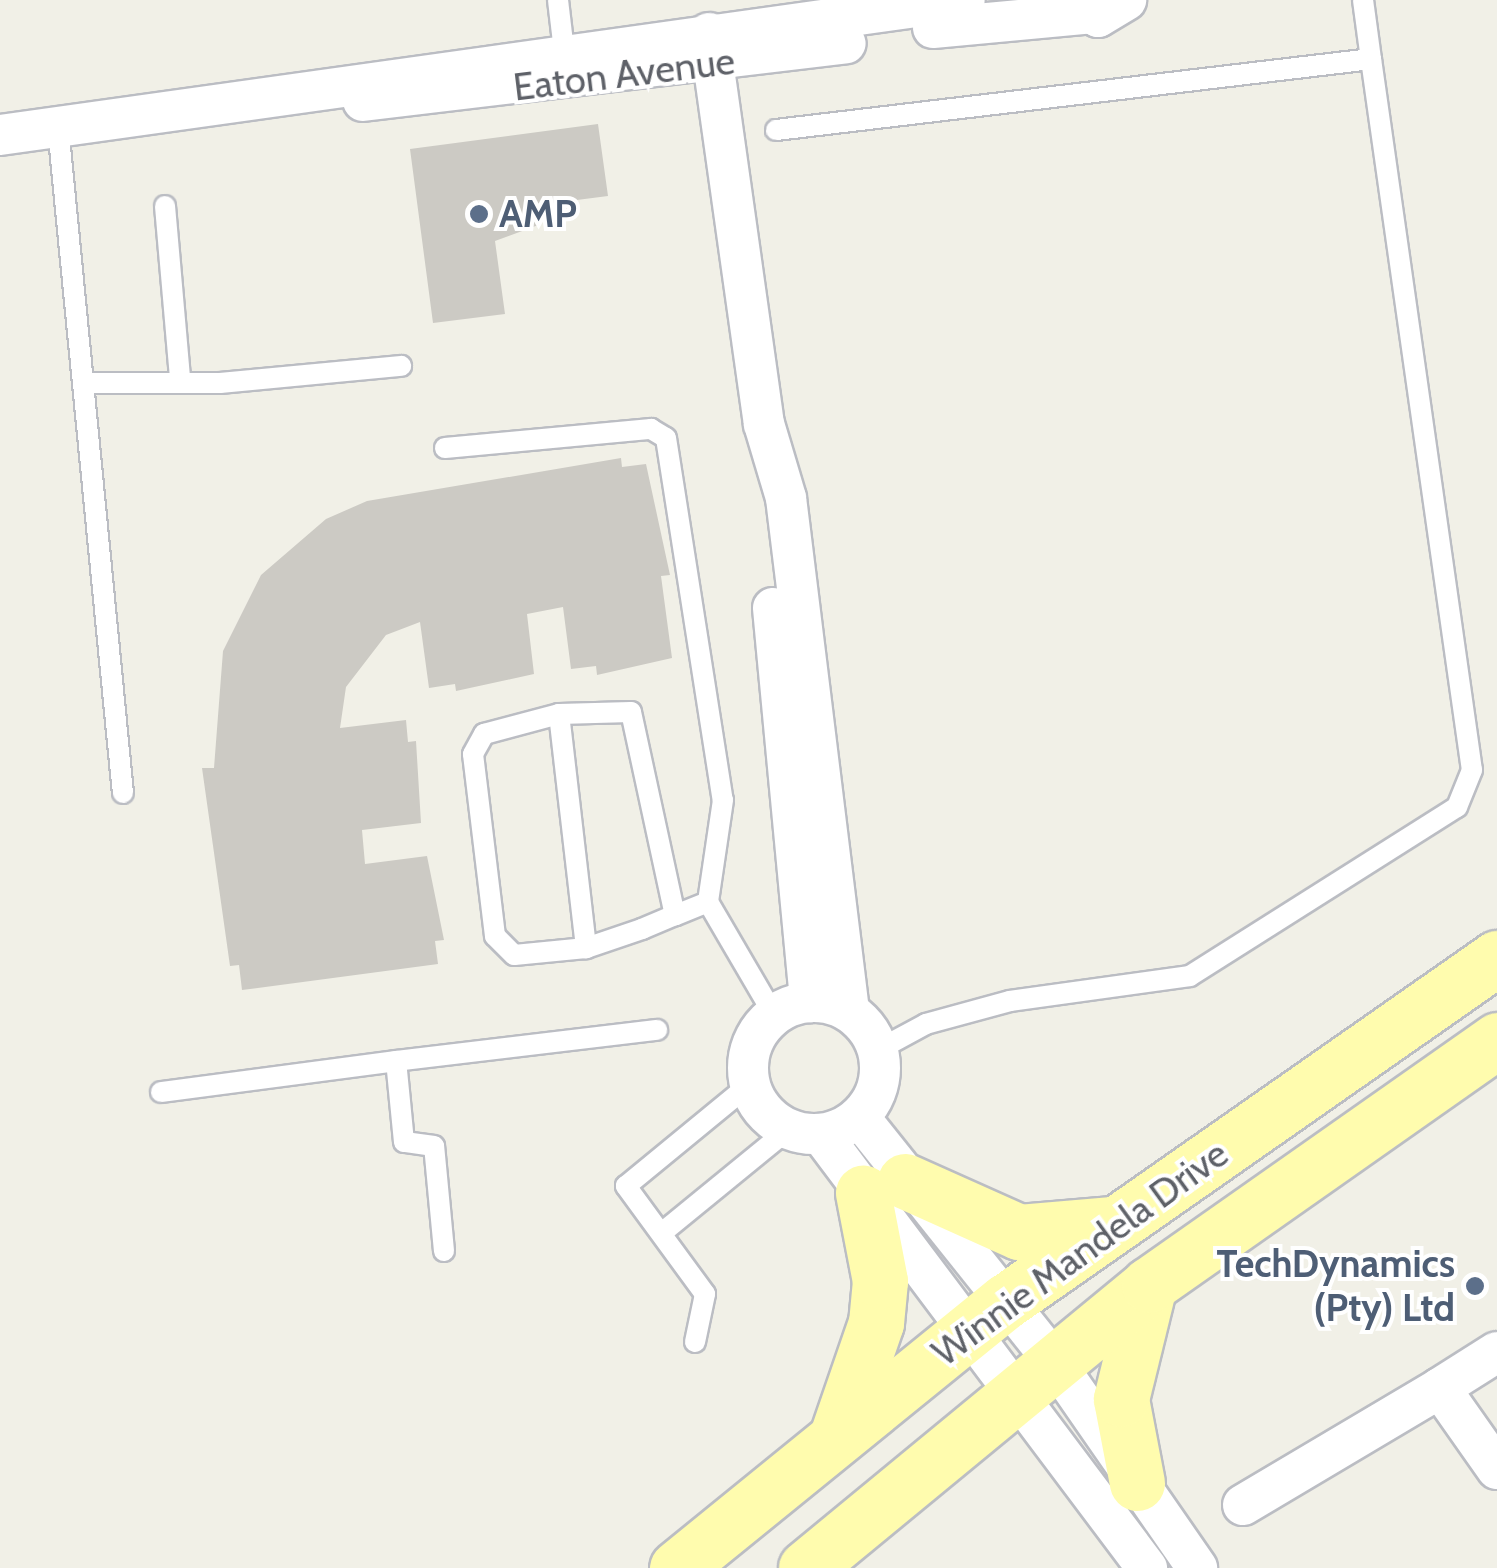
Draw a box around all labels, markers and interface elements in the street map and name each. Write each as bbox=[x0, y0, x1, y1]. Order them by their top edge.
street label: Eaton Avenue bbox=[511, 38, 737, 110]
place label: AMP bbox=[499, 191, 577, 237]
marker: AMP bbox=[468, 203, 490, 225]
street label: Winnie Mandela Drive bbox=[923, 1131, 1237, 1375]
place label: TechDynamics (Pty) Ltd bbox=[1216, 1241, 1455, 1330]
marker: TechDynamics (Pty) Ltd bbox=[1464, 1275, 1486, 1297]

